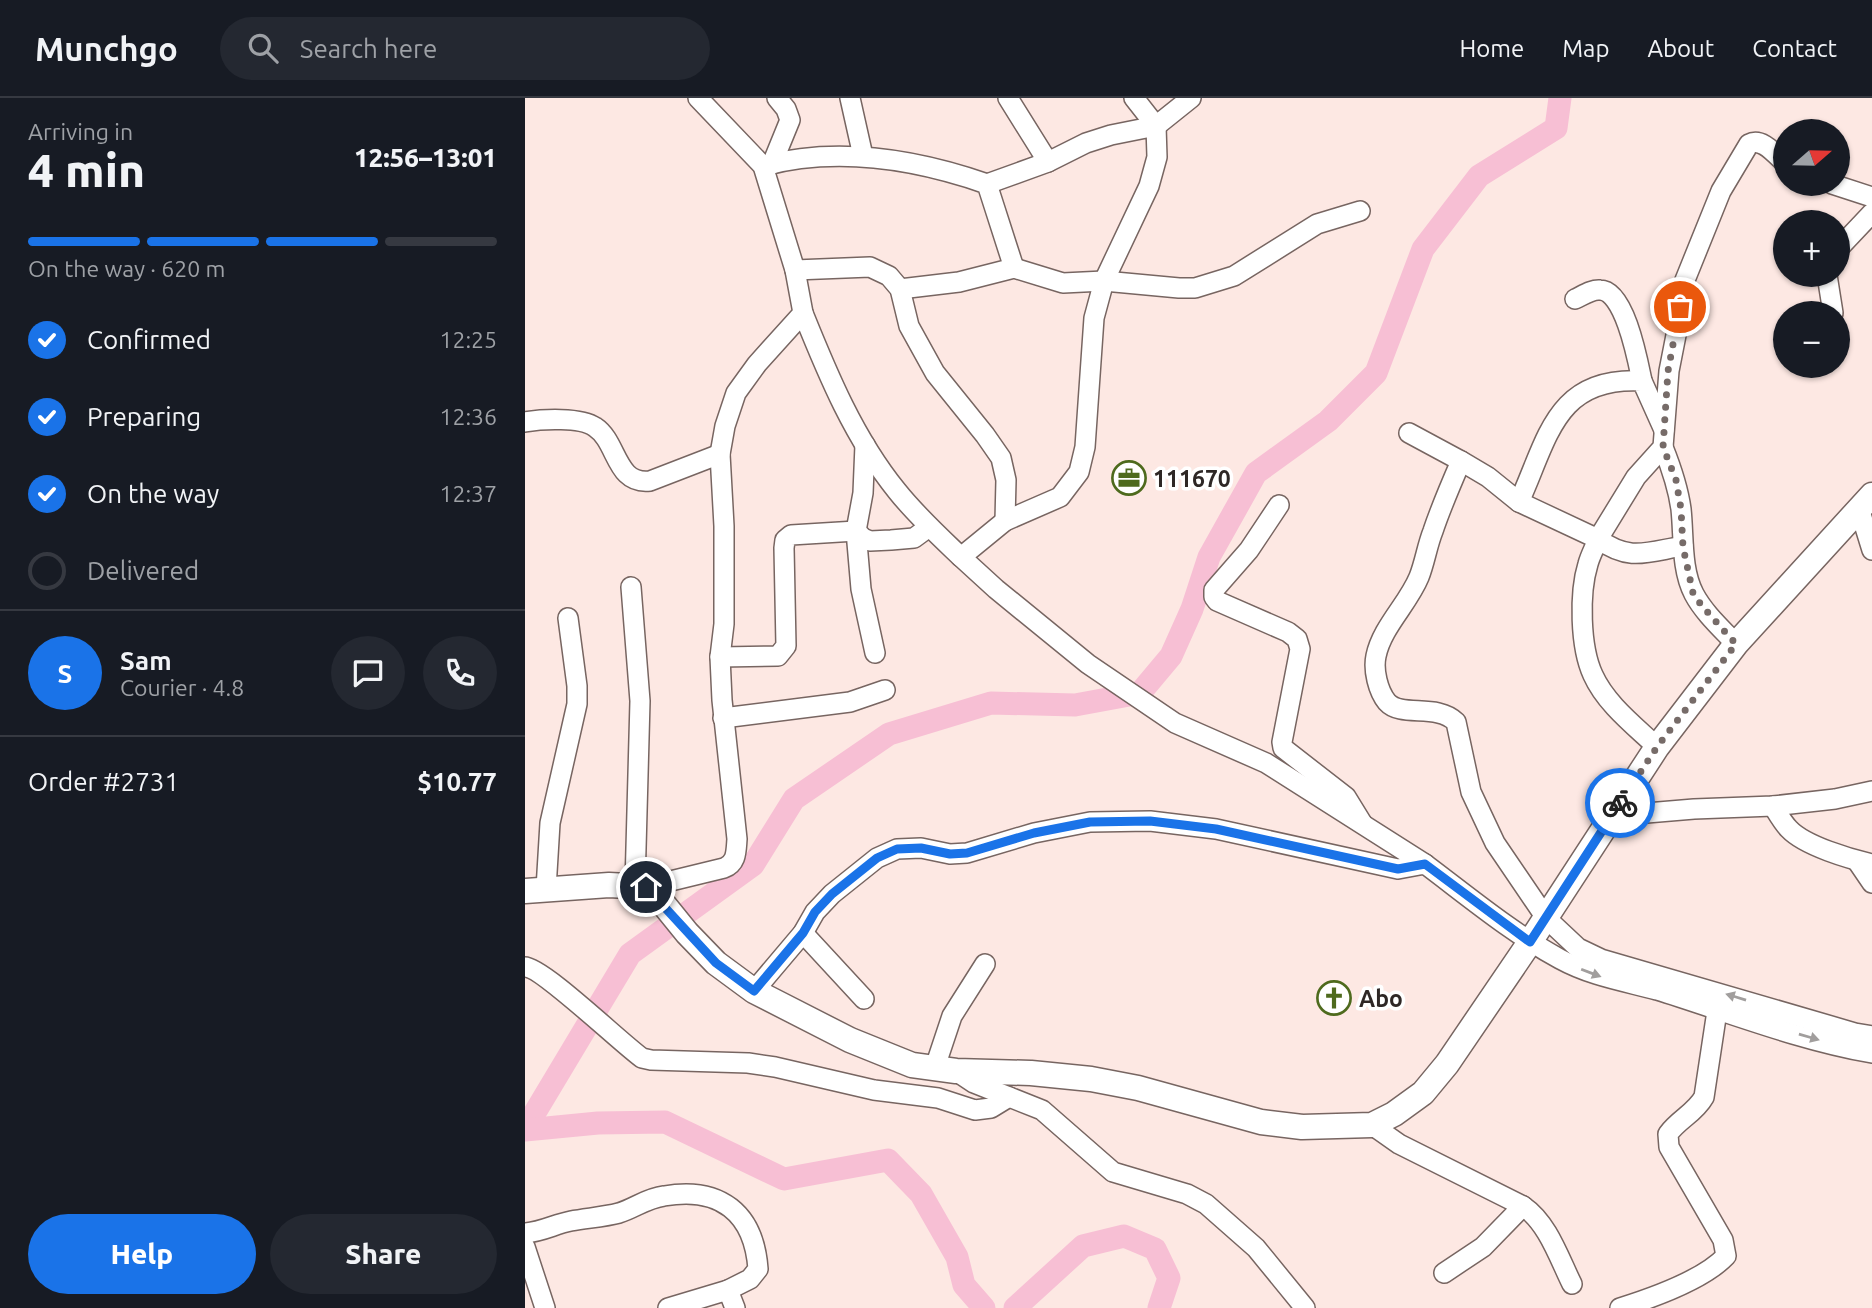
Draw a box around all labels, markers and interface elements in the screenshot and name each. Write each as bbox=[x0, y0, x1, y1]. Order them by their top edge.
search box bbox=[220, 17, 710, 80]
icon: search bbox=[244, 29, 282, 67]
text: Munchgo bbox=[35, 30, 178, 67]
text: Search here bbox=[300, 34, 437, 63]
text: Home bbox=[1459, 35, 1524, 62]
text: Map bbox=[1562, 35, 1609, 62]
text: About bbox=[1647, 35, 1714, 62]
text: Contact bbox=[1752, 35, 1837, 62]
text: Arriving in bbox=[28, 119, 133, 144]
north arrow bbox=[1773, 119, 1850, 196]
map controls bbox=[1773, 119, 1850, 378]
text: 12:56–13:01 bbox=[354, 143, 497, 172]
text: 4 min bbox=[28, 144, 145, 196]
button: + bbox=[1773, 210, 1850, 287]
text: On the way · 620 m bbox=[28, 256, 225, 281]
pin bbox=[1650, 277, 1710, 337]
icon: bag bbox=[1661, 288, 1699, 326]
button: − bbox=[1773, 301, 1850, 378]
icon: check bbox=[28, 321, 66, 359]
text: Confirmed bbox=[87, 325, 211, 354]
text: 12:25 bbox=[439, 327, 497, 352]
icon: check bbox=[28, 398, 66, 436]
text: Preparing bbox=[87, 402, 201, 431]
text: 12:36 bbox=[439, 404, 497, 429]
office icon: 111670 bbox=[1110, 459, 1148, 497]
place label: 111670 bbox=[1153, 466, 1231, 491]
icon: check bbox=[28, 475, 66, 513]
text: On the way bbox=[87, 479, 219, 508]
text: 12:37 bbox=[439, 481, 497, 506]
text: Delivered bbox=[87, 556, 199, 585]
button: chat bbox=[331, 636, 405, 710]
button: phone bbox=[423, 636, 497, 710]
text: Sam bbox=[120, 646, 172, 675]
text: S bbox=[58, 659, 72, 688]
text: Courier · 4.8 bbox=[120, 675, 244, 700]
text: Order #2731 bbox=[28, 767, 179, 796]
text: $10.77 bbox=[417, 767, 497, 796]
courier bbox=[1585, 768, 1655, 838]
icon: bike bbox=[1601, 784, 1639, 822]
pin bbox=[616, 857, 676, 917]
icon: home bbox=[627, 868, 665, 906]
one-way arrow bbox=[1581, 968, 1602, 979]
church icon: Abo bbox=[1315, 979, 1353, 1017]
place label: Abo bbox=[1359, 986, 1403, 1011]
one-way arrow bbox=[1725, 992, 1746, 1002]
one-way arrow bbox=[1799, 1033, 1820, 1043]
button: Help bbox=[28, 1214, 256, 1294]
button: Share bbox=[270, 1214, 497, 1294]

